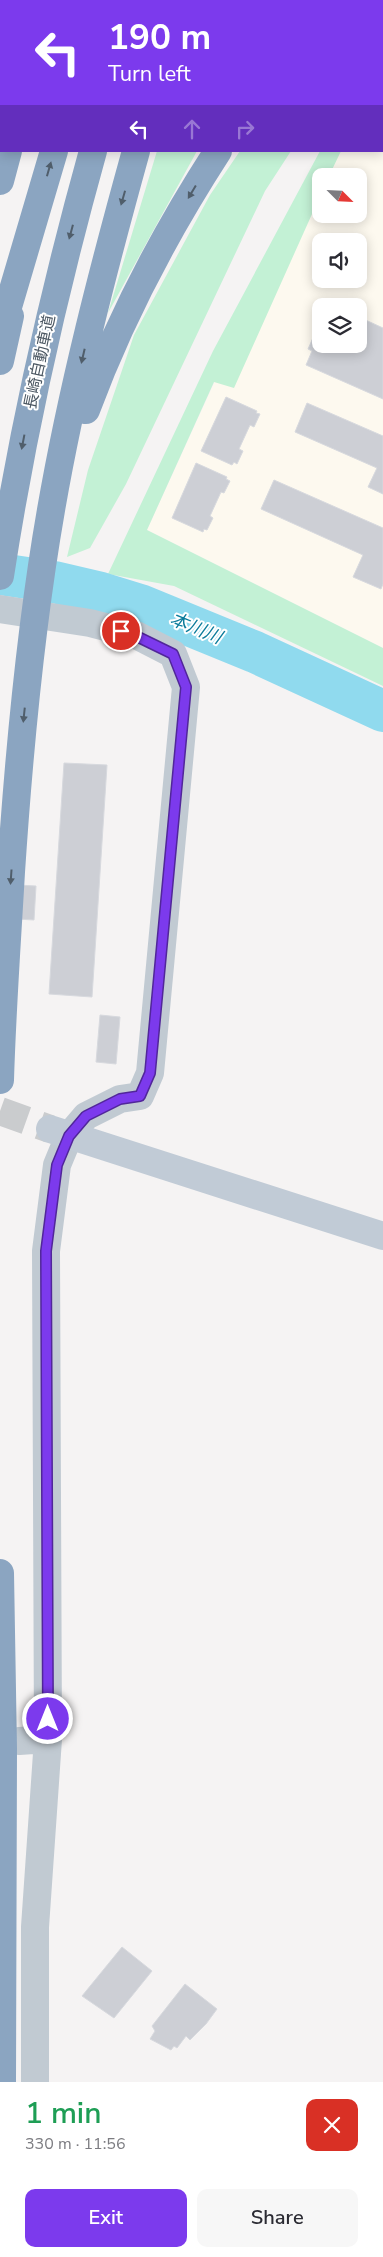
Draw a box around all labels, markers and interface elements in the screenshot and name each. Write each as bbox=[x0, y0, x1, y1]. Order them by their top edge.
text: 190 m bbox=[108, 14, 211, 61]
icon: left bbox=[25, 20, 90, 85]
text: Turn left bbox=[108, 59, 191, 89]
icon: left bbox=[125, 115, 153, 143]
icon: ahead bbox=[178, 115, 206, 143]
icon: right bbox=[231, 115, 259, 143]
one-way arrow bbox=[46, 161, 54, 176]
north arrow bbox=[312, 168, 368, 222]
map controls bbox=[312, 168, 367, 353]
one-way arrow bbox=[187, 186, 196, 199]
one-way arrow bbox=[118, 191, 126, 206]
one-way arrow bbox=[67, 224, 75, 239]
button: sound bbox=[312, 233, 367, 288]
button: layers bbox=[312, 298, 367, 353]
street label: 長崎自動車道 bbox=[19, 313, 61, 411]
one-way arrow bbox=[79, 348, 87, 363]
one-way arrow bbox=[19, 434, 27, 450]
water label: 本川川 bbox=[166, 607, 227, 650]
pin bbox=[100, 610, 142, 652]
icon: arrive bbox=[107, 617, 135, 645]
one-way arrow bbox=[20, 707, 28, 723]
one-way arrow bbox=[7, 869, 15, 885]
position arrow bbox=[21, 1692, 73, 1744]
text: 1 min bbox=[25, 2093, 101, 2134]
button: close bbox=[306, 2099, 358, 2151]
text: 330 m · 11:56 bbox=[25, 2133, 126, 2155]
button: Exit bbox=[25, 2189, 187, 2247]
button: Share bbox=[197, 2189, 358, 2247]

